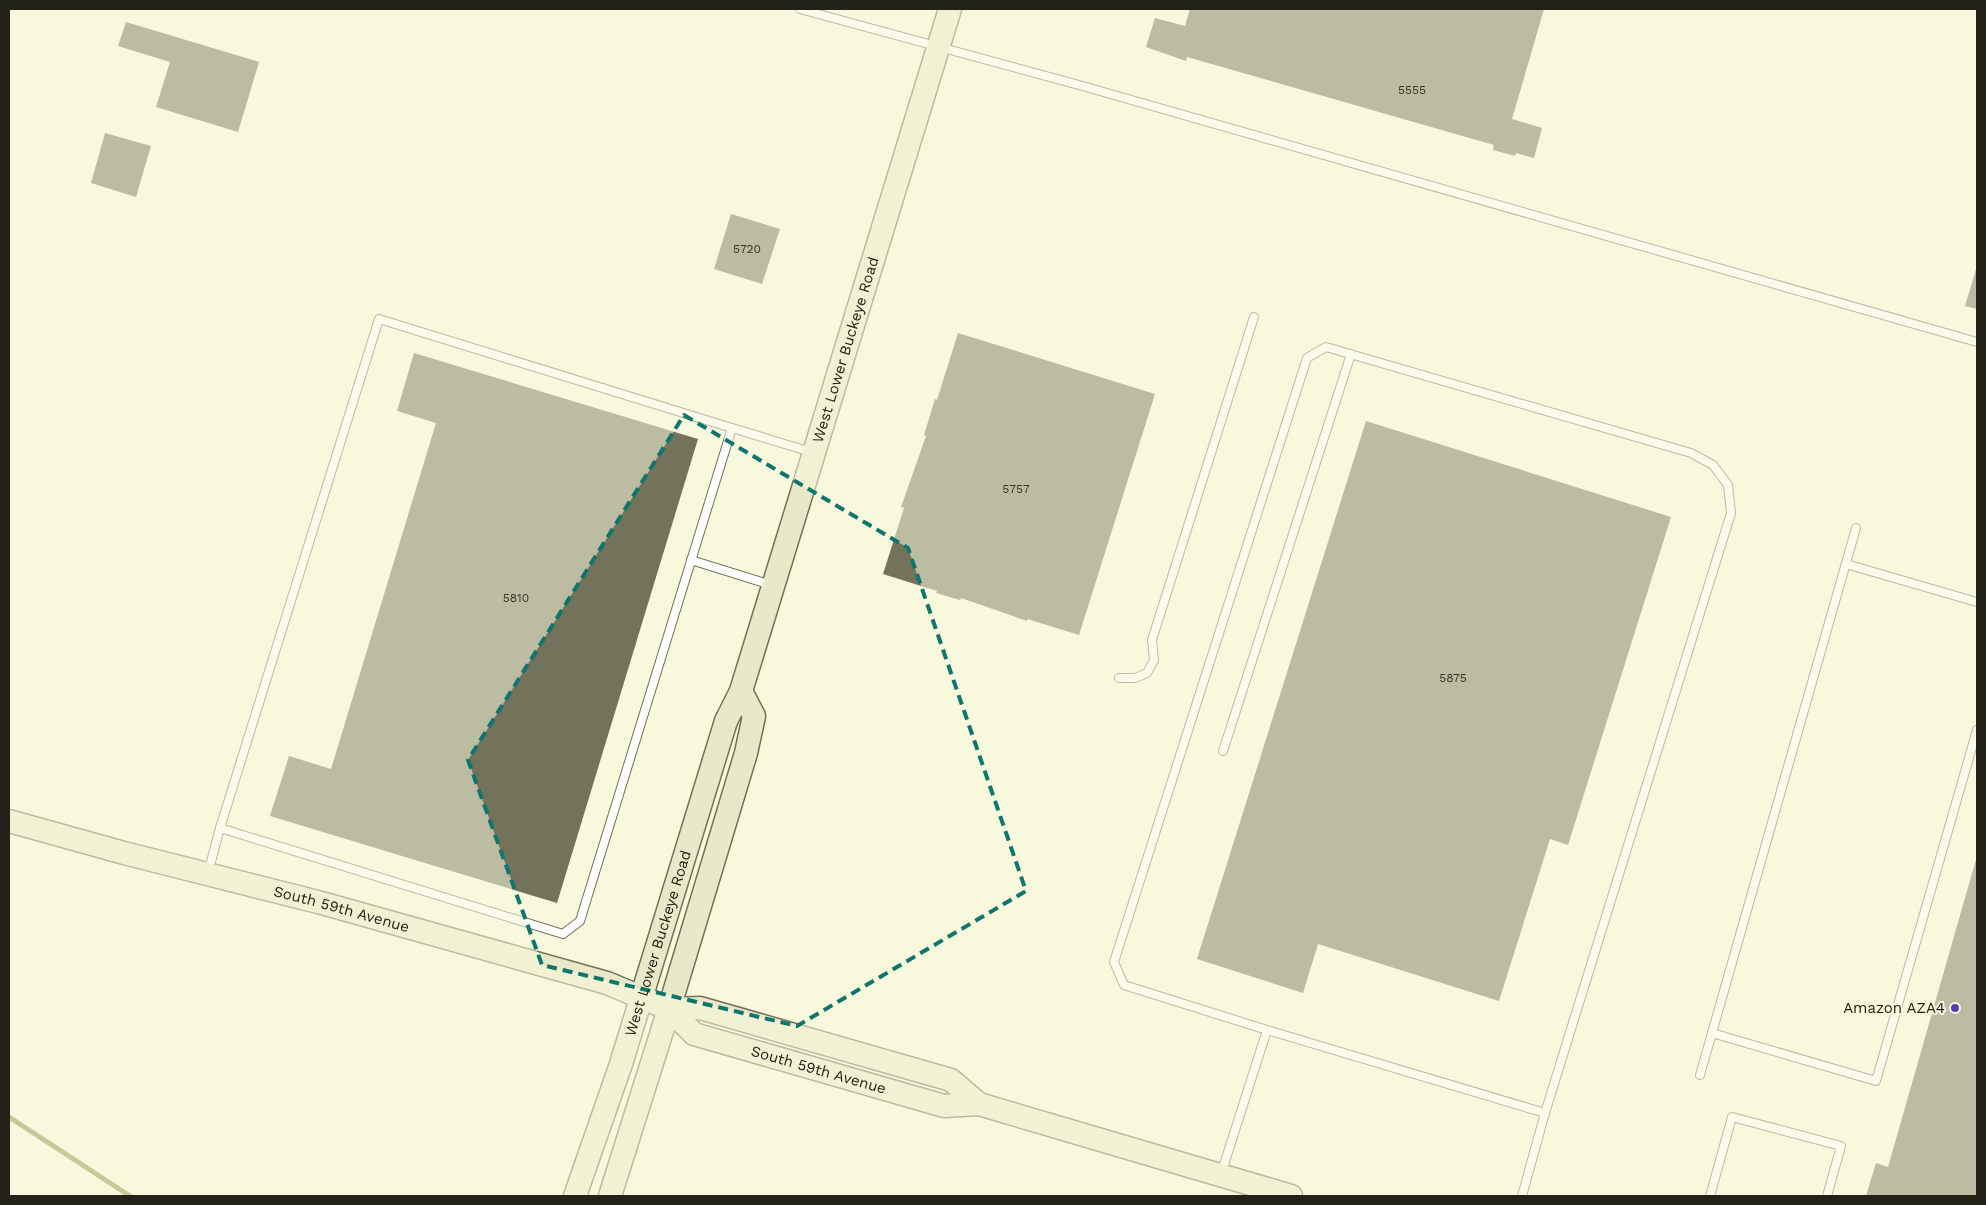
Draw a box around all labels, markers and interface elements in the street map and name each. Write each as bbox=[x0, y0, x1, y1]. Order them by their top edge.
house number: 5555 bbox=[1398, 83, 1426, 97]
house number: 5720 bbox=[733, 242, 761, 256]
street label: West Lower Buckeye Road bbox=[809, 255, 883, 445]
house number: 5757 bbox=[1002, 482, 1030, 496]
house number: 5810 bbox=[503, 591, 529, 605]
house number: 5875 bbox=[1439, 671, 1467, 685]
street label: West Lower Buckeye Road bbox=[621, 848, 695, 1038]
street label: South 59th Avenue bbox=[272, 882, 411, 936]
place label: Amazon AZA4 bbox=[1843, 999, 1945, 1017]
marker: Amazon AZA4 bbox=[1949, 1002, 1961, 1014]
street label: South 59th Avenue bbox=[749, 1042, 888, 1098]

